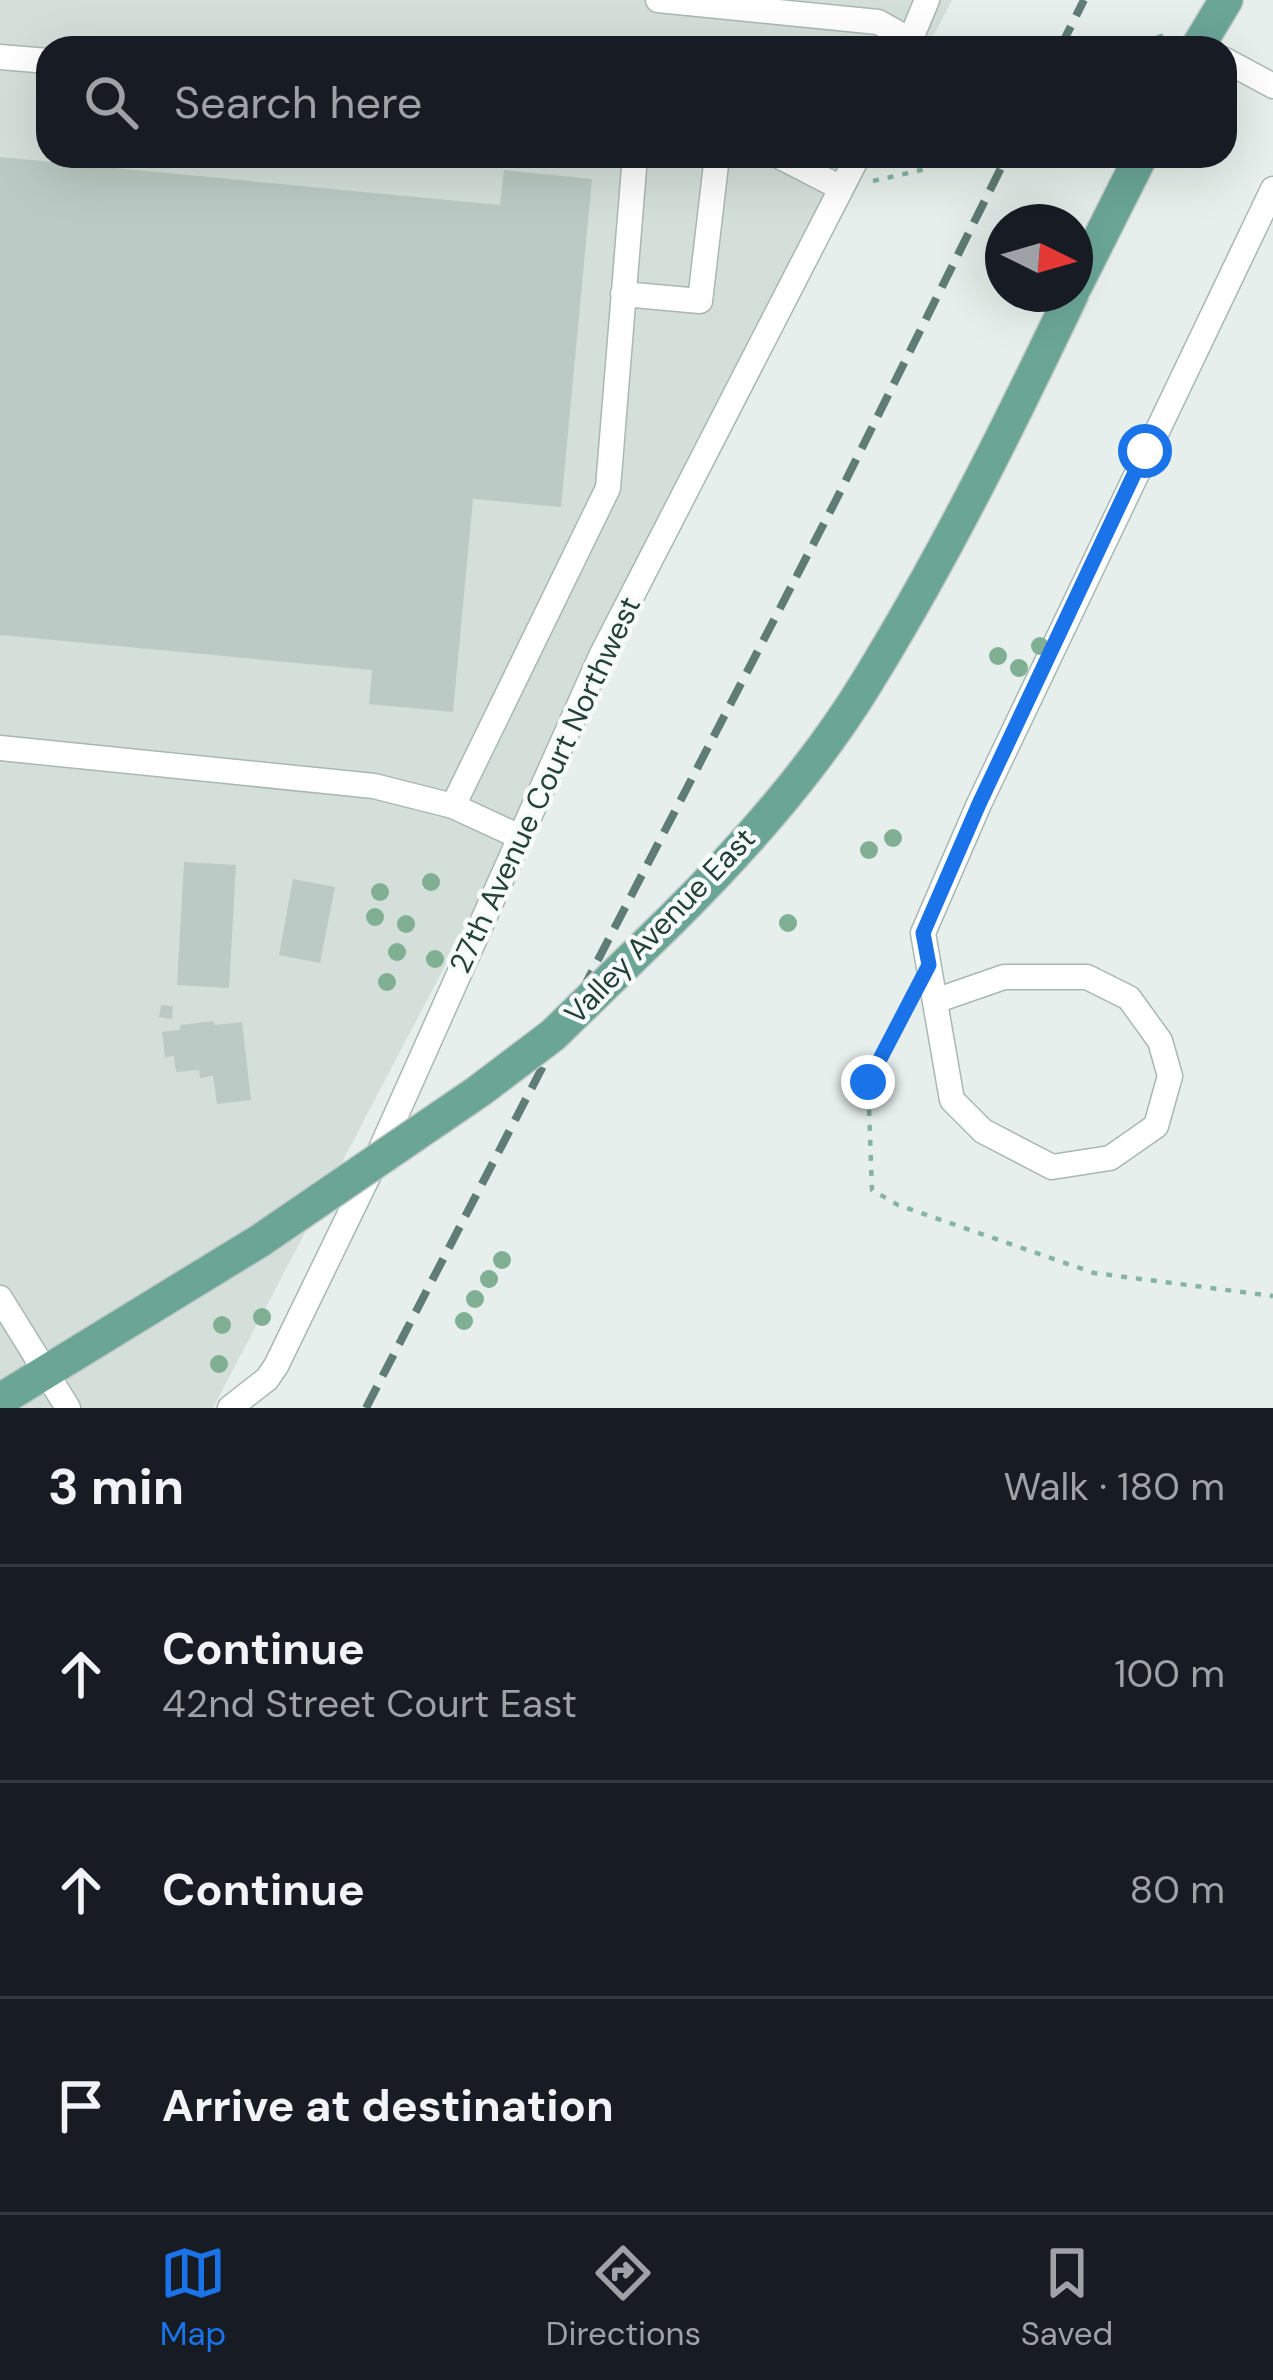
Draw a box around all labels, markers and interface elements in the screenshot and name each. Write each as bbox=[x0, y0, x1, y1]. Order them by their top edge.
search box bbox=[36, 36, 1237, 168]
icon: search bbox=[78, 69, 144, 135]
text: Search here bbox=[174, 73, 422, 132]
north arrow bbox=[985, 204, 1093, 312]
route start bbox=[1118, 424, 1172, 478]
street label: 27th Avenue Court Northwest bbox=[440, 590, 649, 979]
street label: Valley Avenue East bbox=[556, 819, 763, 1032]
route end bbox=[841, 1055, 895, 1109]
text: 3 min bbox=[48, 1453, 184, 1520]
text: Walk · 180 m bbox=[1003, 1461, 1225, 1512]
text: Continue bbox=[162, 1619, 365, 1678]
icon: ahead bbox=[48, 1641, 114, 1707]
text: 100 m bbox=[1114, 1648, 1225, 1699]
text: 42nd Street Court East bbox=[162, 1678, 577, 1729]
icon: ahead bbox=[48, 1857, 114, 1923]
text: Continue bbox=[162, 1860, 365, 1919]
text: 80 m bbox=[1129, 1864, 1225, 1915]
icon: arrive bbox=[48, 2073, 114, 2139]
text: Arrive at destination bbox=[162, 2076, 614, 2135]
tab: Map bbox=[160, 2240, 226, 2355]
tab: Directions bbox=[546, 2240, 701, 2355]
tab: Saved bbox=[1021, 2240, 1113, 2355]

